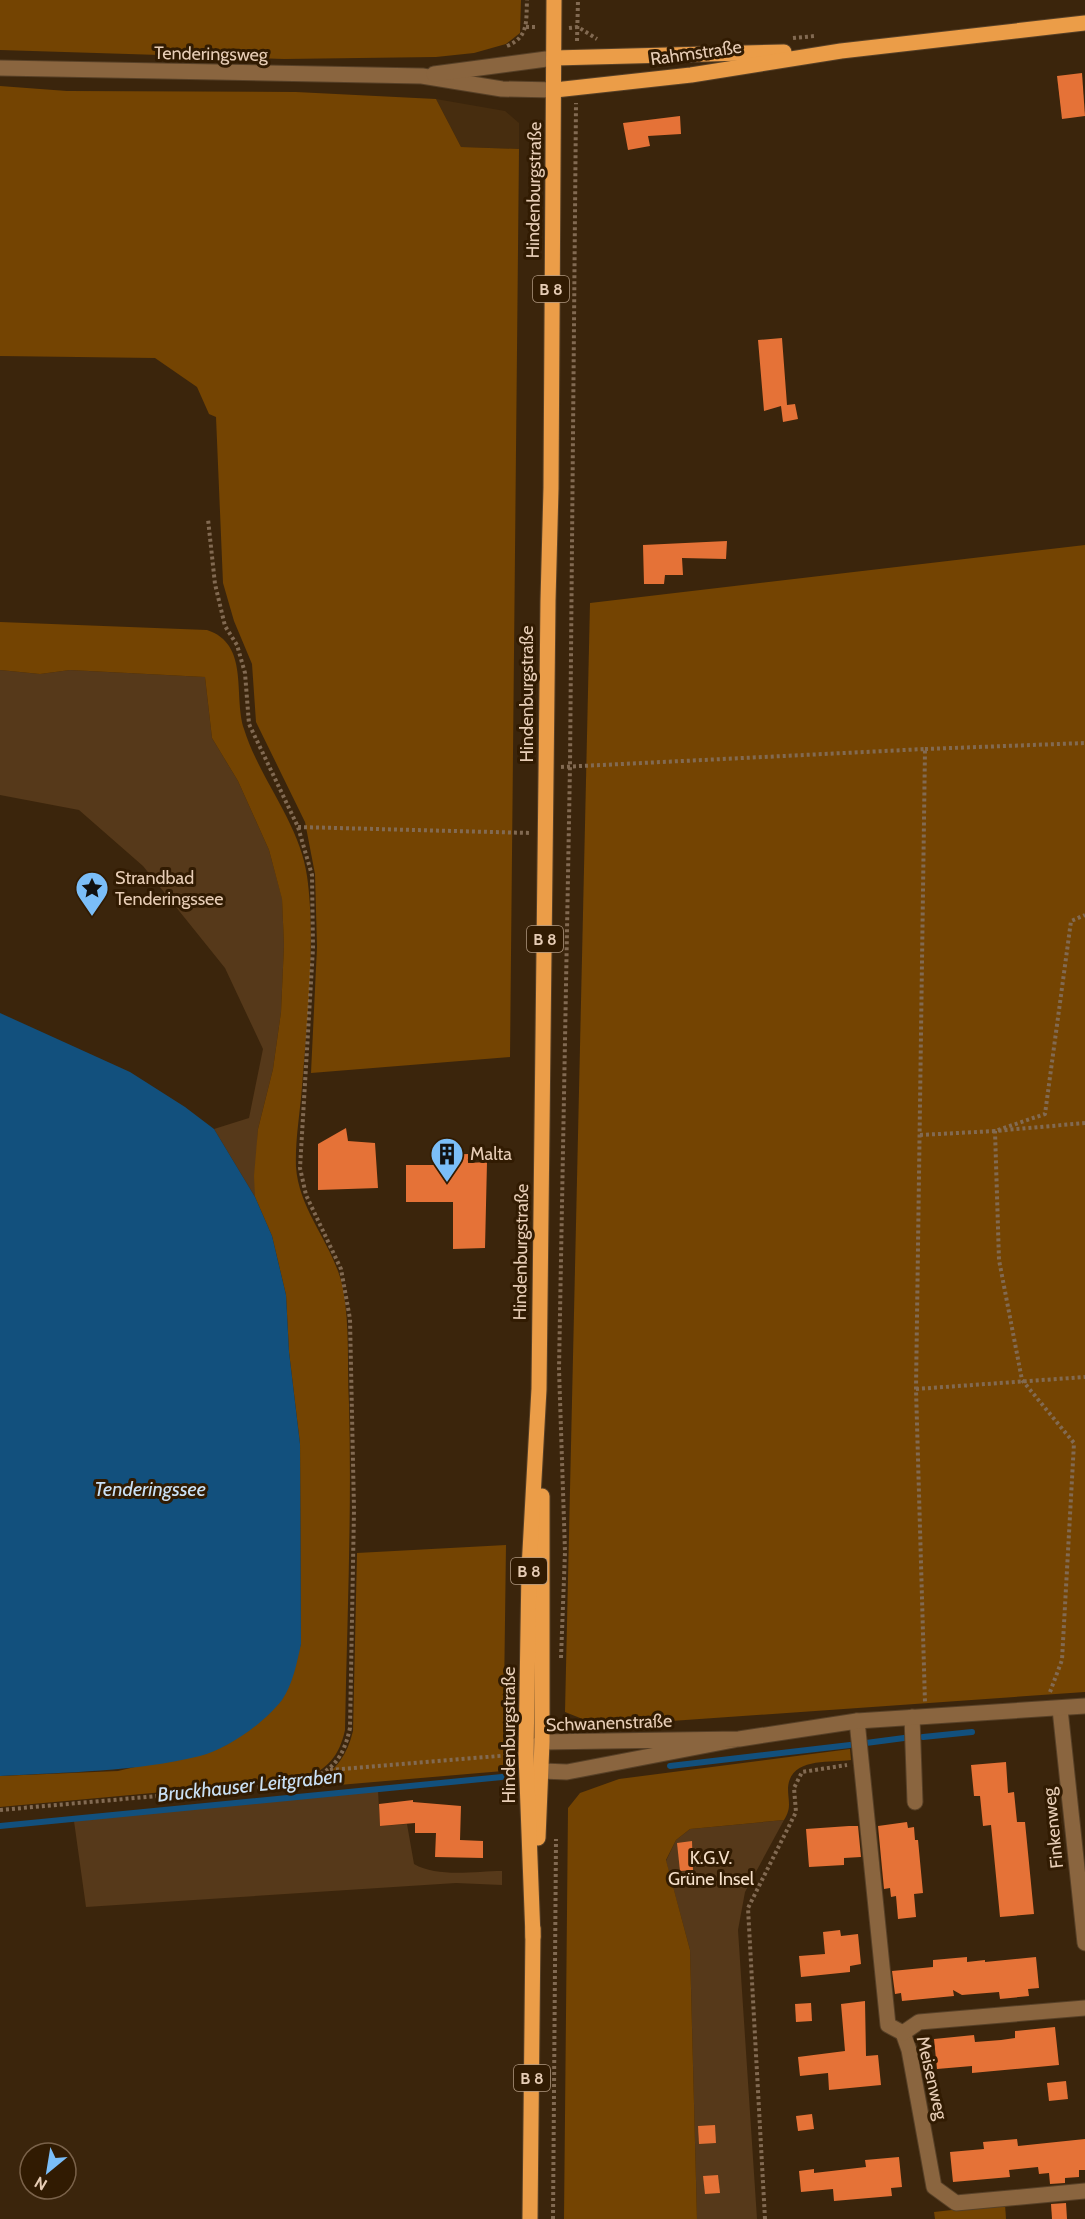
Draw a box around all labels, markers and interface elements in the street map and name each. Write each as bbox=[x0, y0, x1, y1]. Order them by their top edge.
street label: Rahmstraße bbox=[649, 36, 743, 70]
street label: Tenderingsweg bbox=[154, 42, 269, 66]
street label: Hindenburgstraße bbox=[522, 121, 546, 259]
road number: B 8 bbox=[533, 276, 569, 302]
street label: Hindenburgstraße bbox=[516, 626, 538, 762]
place label: Strandbad Tenderingssee bbox=[115, 867, 224, 910]
place icon: Strandbad Tenderingssee bbox=[74, 870, 110, 917]
road number: B 8 bbox=[527, 926, 563, 952]
building icon: Malta bbox=[429, 1136, 465, 1183]
place label: Malta bbox=[470, 1143, 512, 1165]
street label: Hindenburgstraße bbox=[509, 1183, 533, 1321]
water label: Tenderingssee bbox=[94, 1477, 206, 1501]
road number: B 8 bbox=[511, 1558, 547, 1584]
street label: Hindenburgstraße bbox=[498, 1667, 520, 1803]
street label: Schwanenstraße bbox=[545, 1710, 673, 1736]
water label: Bruckhauser Leitgraben bbox=[156, 1763, 344, 1807]
street label: Finkenweg bbox=[1038, 1785, 1068, 1869]
park label: K.G.V. Grüne Insel bbox=[668, 1847, 755, 1890]
street label: Meisenweg bbox=[912, 2034, 953, 2123]
road number: B 8 bbox=[514, 2065, 550, 2091]
north arrow bbox=[18, 2141, 78, 2201]
text: N bbox=[31, 2173, 50, 2195]

